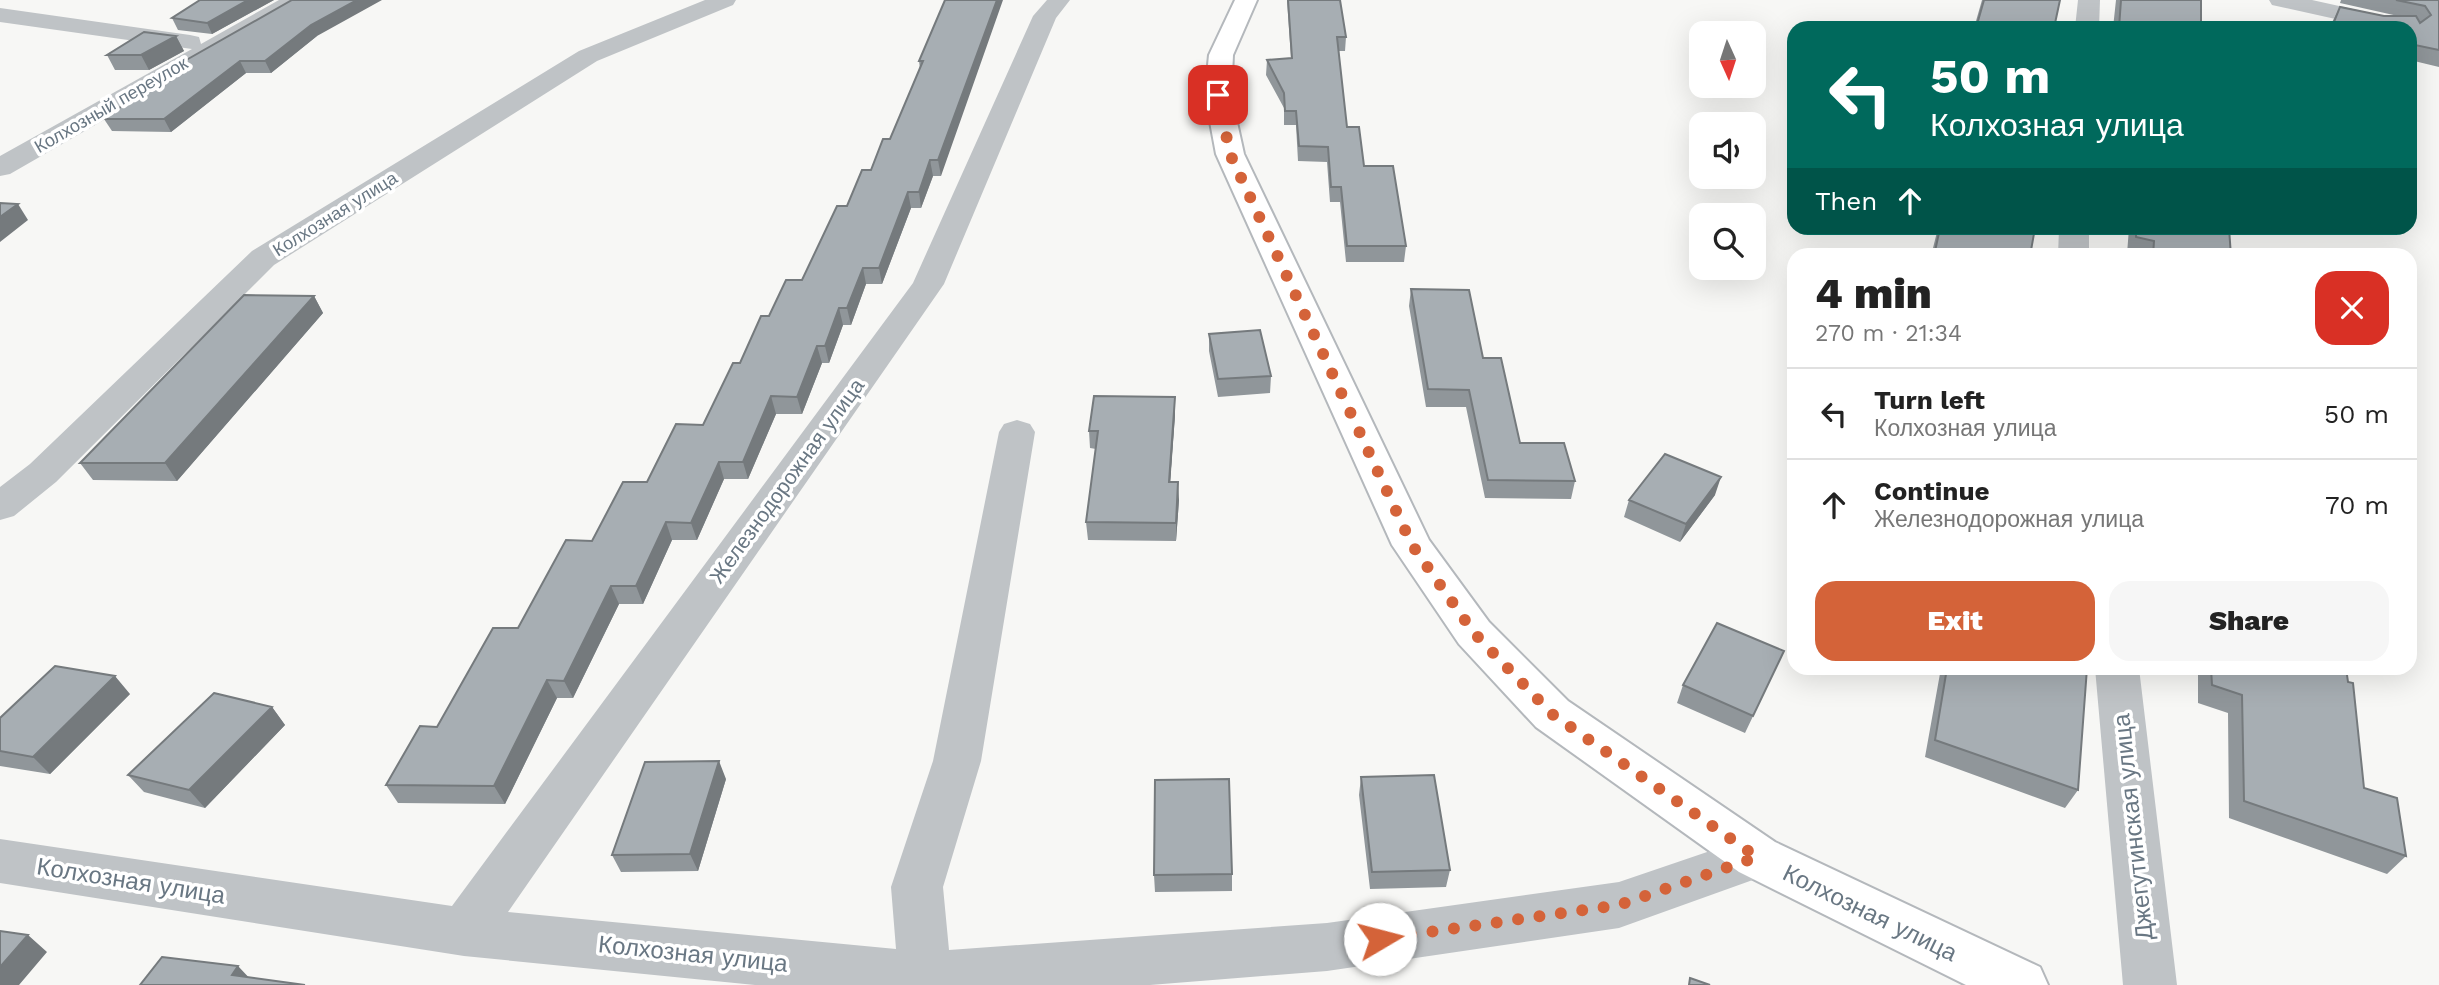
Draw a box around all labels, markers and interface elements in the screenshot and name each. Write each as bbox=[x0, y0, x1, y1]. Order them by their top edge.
north arrow bbox=[1689, 21, 1766, 98]
map controls bbox=[1689, 21, 1766, 280]
text: 50 m bbox=[1930, 47, 2050, 105]
icon: left bbox=[1815, 49, 1906, 140]
street label: Колхозный переулок bbox=[30, 52, 191, 157]
pin bbox=[1188, 65, 1248, 125]
icon: arrive bbox=[1199, 76, 1237, 114]
text: Колхозная улица bbox=[1930, 106, 2184, 144]
button: sound bbox=[1689, 112, 1766, 189]
street label: Колхозная улица bbox=[269, 166, 402, 260]
icon: ahead bbox=[1891, 182, 1929, 220]
text: Then bbox=[1815, 186, 1877, 216]
button: search bbox=[1689, 203, 1766, 280]
text: 4 min bbox=[1815, 269, 1932, 318]
button: close bbox=[2315, 271, 2389, 345]
text: 270 m · 21:34 bbox=[1815, 320, 1962, 347]
street label: Железнодорожная улица bbox=[704, 373, 869, 588]
text: Turn left bbox=[1874, 385, 1985, 415]
icon: left bbox=[1815, 395, 1853, 433]
text: 50 m bbox=[2324, 399, 2389, 429]
text: Колхозная улица bbox=[1874, 415, 2056, 442]
text: Continue bbox=[1874, 476, 1990, 506]
icon: ahead bbox=[1815, 486, 1853, 524]
text: 70 m bbox=[2325, 490, 2389, 520]
text: Железнодорожная улица bbox=[1874, 506, 2144, 533]
button: Exit bbox=[1815, 581, 2095, 661]
button: Share bbox=[2109, 581, 2389, 661]
street label: Джегутинская улица bbox=[2107, 712, 2159, 942]
street label: Колхозная улица bbox=[35, 852, 228, 910]
street label: Колхозная улица bbox=[1778, 859, 1962, 968]
position arrow bbox=[1343, 902, 1417, 976]
street label: Колхозная улица bbox=[597, 930, 790, 978]

